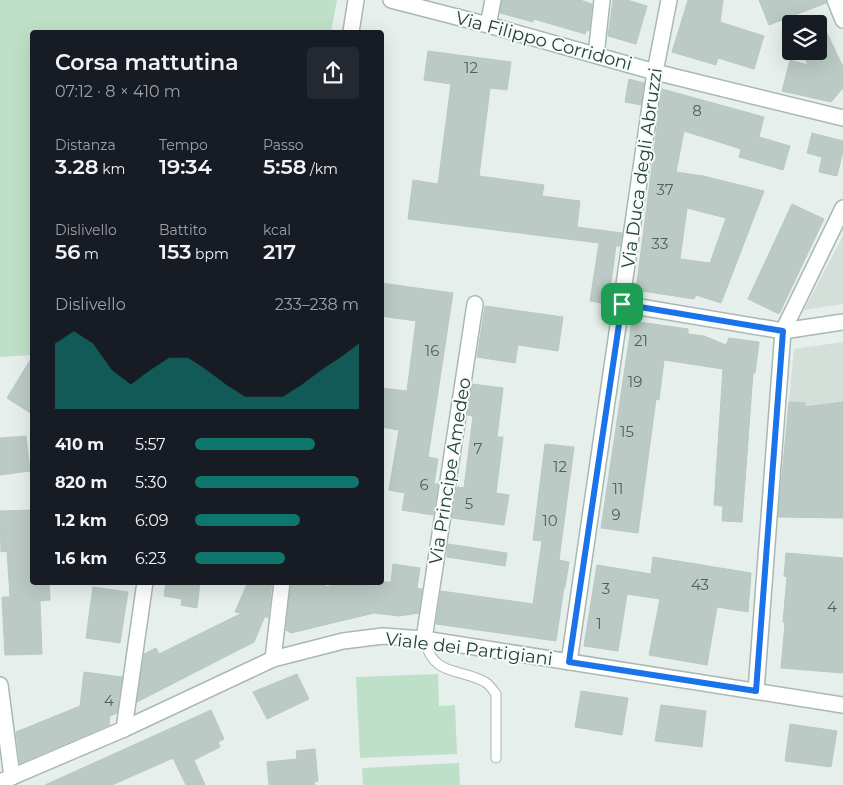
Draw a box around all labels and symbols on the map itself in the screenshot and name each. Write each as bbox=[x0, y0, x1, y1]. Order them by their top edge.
street label: Via Filippo Corridoni bbox=[453, 7, 635, 75]
house number: 12 bbox=[464, 58, 478, 77]
street label: Via Duca degli Abruzzi bbox=[617, 66, 667, 270]
house number: 8 bbox=[692, 101, 702, 120]
house number: 37 bbox=[656, 180, 674, 199]
house number: 33 bbox=[652, 234, 668, 253]
pin bbox=[601, 283, 643, 325]
house number: 21 bbox=[634, 331, 648, 350]
house number: 16 bbox=[425, 341, 439, 360]
house number: 19 bbox=[628, 372, 642, 391]
street label: Via Principe Amedeo bbox=[424, 376, 476, 566]
house number: 15 bbox=[620, 422, 634, 441]
house number: 7 bbox=[474, 439, 483, 458]
house number: 12 bbox=[553, 457, 567, 476]
house number: 6 bbox=[419, 475, 429, 494]
house number: 11 bbox=[613, 479, 623, 498]
house number: 5 bbox=[465, 494, 473, 513]
house number: 9 bbox=[611, 505, 621, 524]
house number: 10 bbox=[542, 511, 558, 530]
house number: 43 bbox=[691, 575, 709, 594]
house number: 3 bbox=[602, 579, 610, 598]
house number: 4 bbox=[827, 597, 837, 616]
house number: 1 bbox=[596, 614, 602, 633]
street label: Viale dei Partigiani bbox=[384, 628, 554, 670]
house number: 4 bbox=[104, 691, 114, 710]

